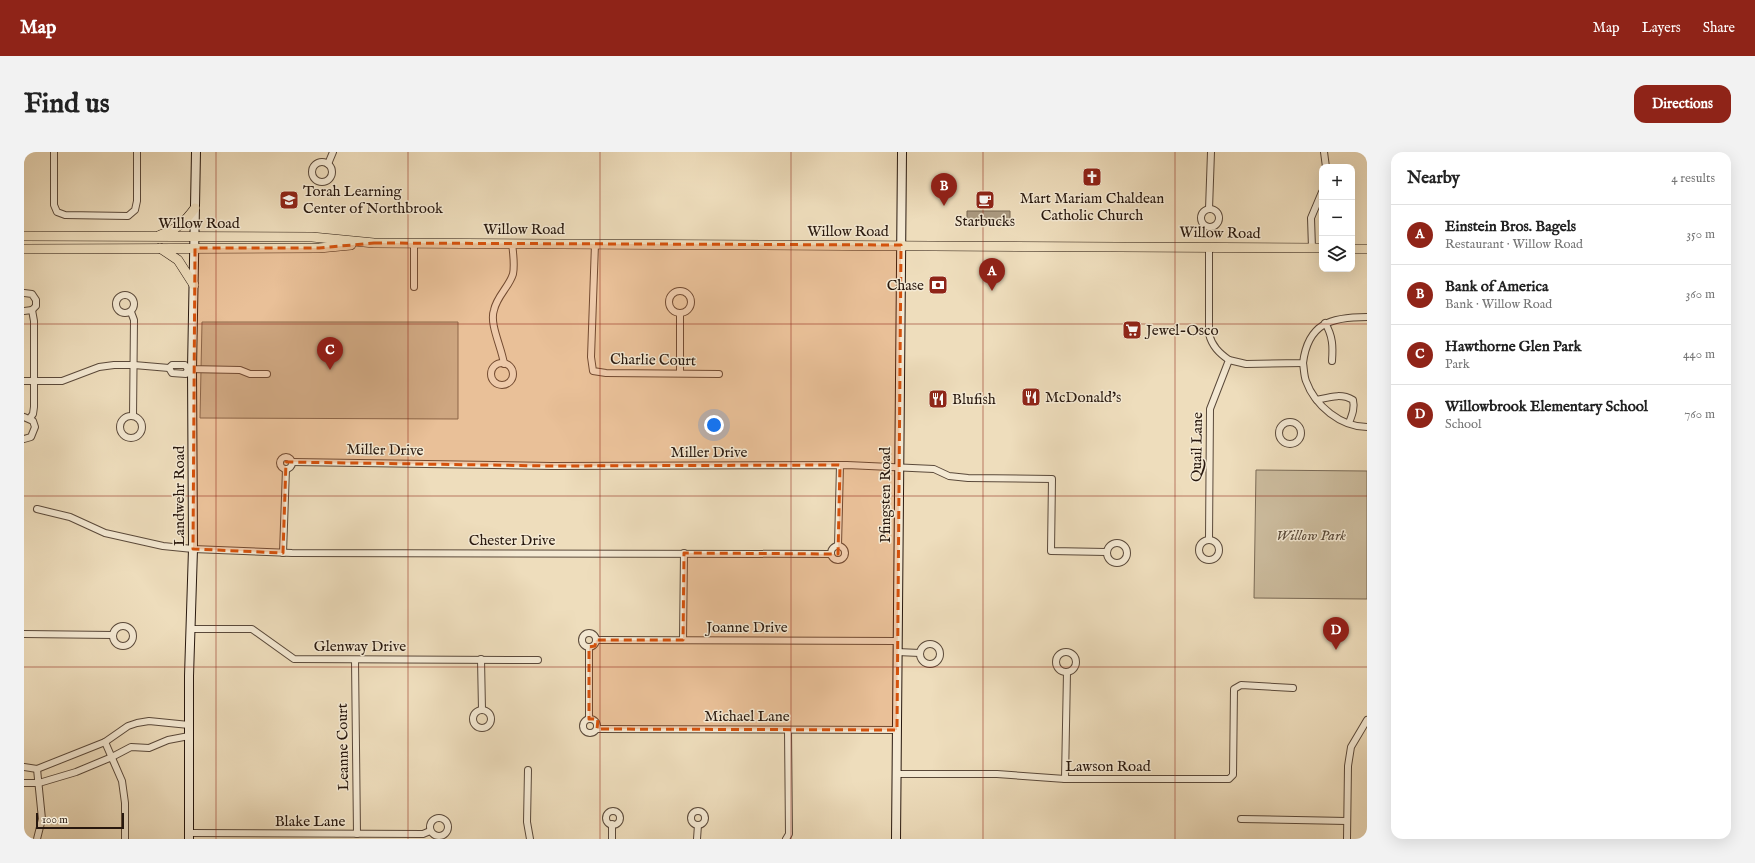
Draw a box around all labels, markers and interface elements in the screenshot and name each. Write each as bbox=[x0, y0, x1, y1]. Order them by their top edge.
text: Map bbox=[20, 16, 56, 40]
text: Map bbox=[1593, 19, 1620, 37]
text: Layers bbox=[1642, 19, 1681, 37]
text: Share bbox=[1703, 19, 1735, 37]
button: Directions bbox=[1634, 85, 1731, 123]
text: Find us bbox=[24, 87, 110, 122]
map controls bbox=[1319, 164, 1355, 272]
button: + bbox=[1319, 164, 1355, 200]
church icon: Mart Mariam Chaldean Catholic Church bbox=[1081, 166, 1103, 188]
text: Nearby bbox=[1407, 168, 1460, 189]
text: 4 results bbox=[1671, 170, 1715, 187]
pin: B bbox=[931, 173, 957, 206]
place label: Torah Learning Center of Northbrook bbox=[303, 182, 444, 218]
school or university icon: Torah Learning Center of Northbrook bbox=[278, 189, 300, 211]
cafe icon: Starbucks bbox=[974, 189, 996, 211]
place label: Mart Mariam Chaldean Catholic Church bbox=[1020, 189, 1164, 225]
button: − bbox=[1319, 200, 1355, 236]
place label: Starbucks bbox=[955, 212, 1015, 231]
street label: Willow Road bbox=[158, 214, 241, 233]
text: Einstein Bros. Bagels bbox=[1445, 217, 1576, 236]
street label: Willow Road bbox=[483, 220, 566, 239]
street label: Willow Road bbox=[807, 222, 890, 241]
street label: Willow Road bbox=[1179, 223, 1262, 243]
text: A bbox=[1416, 226, 1424, 243]
text: 350 m bbox=[1686, 226, 1715, 243]
button: layers bbox=[1319, 236, 1355, 272]
text: Restaurant · Willow Road bbox=[1445, 236, 1583, 253]
pin: A bbox=[979, 258, 1005, 291]
bank icon: Chase bbox=[927, 274, 949, 296]
place label: Chase bbox=[887, 276, 924, 295]
text: Bank of America bbox=[1445, 277, 1548, 296]
text: B bbox=[1416, 286, 1424, 303]
text: 360 m bbox=[1685, 286, 1715, 303]
text: Bank · Willow Road bbox=[1445, 296, 1552, 313]
supermarket icon: Jewel-Osco bbox=[1121, 319, 1143, 341]
place label: Jewel-Osco bbox=[1144, 321, 1219, 340]
pin: C bbox=[317, 337, 343, 370]
text: Hawthorne Glen Park bbox=[1445, 337, 1581, 356]
text: C bbox=[1415, 346, 1425, 363]
text: 440 m bbox=[1683, 346, 1715, 363]
street label: Charlie Court bbox=[610, 350, 696, 370]
text: Park bbox=[1445, 356, 1470, 373]
restaurant icon: McDonald's bbox=[1020, 386, 1042, 408]
restaurant icon: Blufish bbox=[927, 388, 949, 410]
place label: McDonald's bbox=[1045, 388, 1121, 407]
place label: Blufish bbox=[952, 390, 996, 409]
text: Willowbrook Elementary School bbox=[1445, 397, 1648, 416]
text: D bbox=[1415, 406, 1425, 423]
text: 760 m bbox=[1684, 406, 1715, 423]
street label: Quail Lane bbox=[1187, 412, 1207, 482]
your location bbox=[704, 415, 724, 435]
text: School bbox=[1445, 416, 1482, 433]
street label: Miller Drive bbox=[346, 440, 424, 460]
street label: Miller Drive bbox=[671, 443, 748, 462]
street label: Landwehr Road bbox=[170, 445, 189, 546]
street label: Pfingsten Road bbox=[876, 446, 895, 543]
park label: Willow Park bbox=[1276, 526, 1346, 545]
street label: Chester Drive bbox=[469, 531, 555, 550]
pin: D bbox=[1323, 617, 1349, 650]
street label: Joanne Drive bbox=[704, 618, 788, 637]
street label: Glenway Drive bbox=[314, 637, 406, 656]
street label: Leanne Court bbox=[333, 703, 353, 791]
street label: Michael Lane bbox=[704, 707, 790, 726]
street label: Lawson Road bbox=[1065, 757, 1152, 776]
scale bar bbox=[36, 811, 124, 830]
street label: Blake Lane bbox=[275, 812, 345, 831]
text: 100 m bbox=[42, 813, 68, 827]

